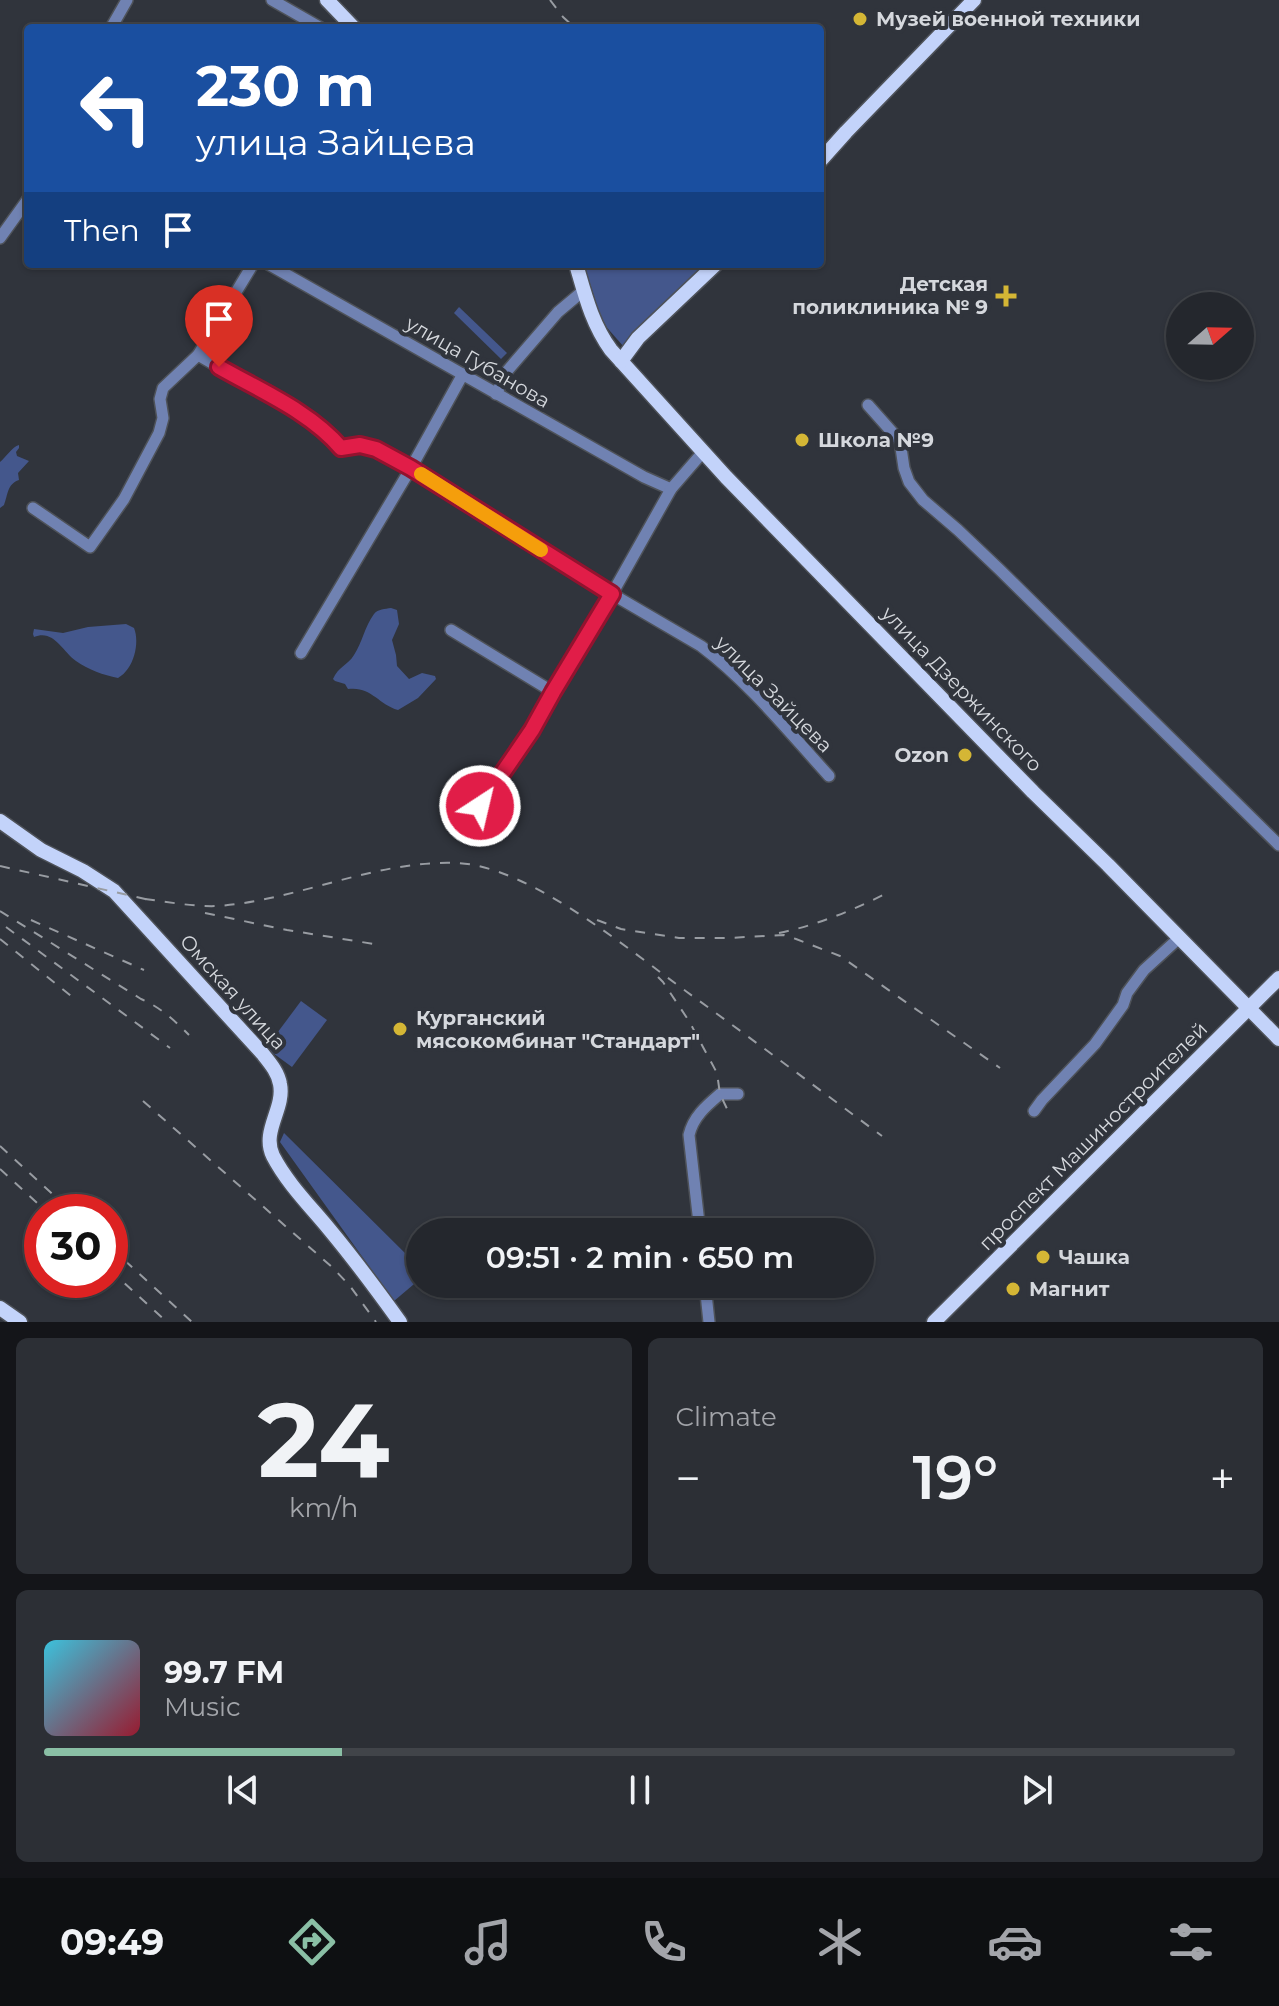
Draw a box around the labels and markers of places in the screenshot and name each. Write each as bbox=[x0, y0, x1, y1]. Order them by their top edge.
place label: Музей военной техники bbox=[876, 7, 1140, 31]
marker: Музей военной техники bbox=[851, 10, 869, 28]
place label: Детская поликлиника № 9 bbox=[792, 272, 988, 319]
pin bbox=[185, 285, 253, 367]
marker: Детская поликлиника № 9 bbox=[995, 285, 1017, 307]
place label: Школа №9 bbox=[818, 428, 934, 452]
marker: Школа №9 bbox=[793, 431, 811, 449]
place label: Ozon bbox=[894, 743, 949, 767]
marker: Ozon bbox=[956, 746, 974, 764]
place label: Курганский мясокомбинат "Стандарт" bbox=[416, 1006, 700, 1053]
marker: Курганский мясокомбинат "Стандарт" bbox=[391, 1020, 409, 1038]
place label: Чашка bbox=[1059, 1245, 1130, 1269]
marker: Чашка bbox=[1034, 1248, 1052, 1266]
place label: Магнит bbox=[1029, 1277, 1110, 1301]
marker: Магнит bbox=[1004, 1280, 1022, 1298]

